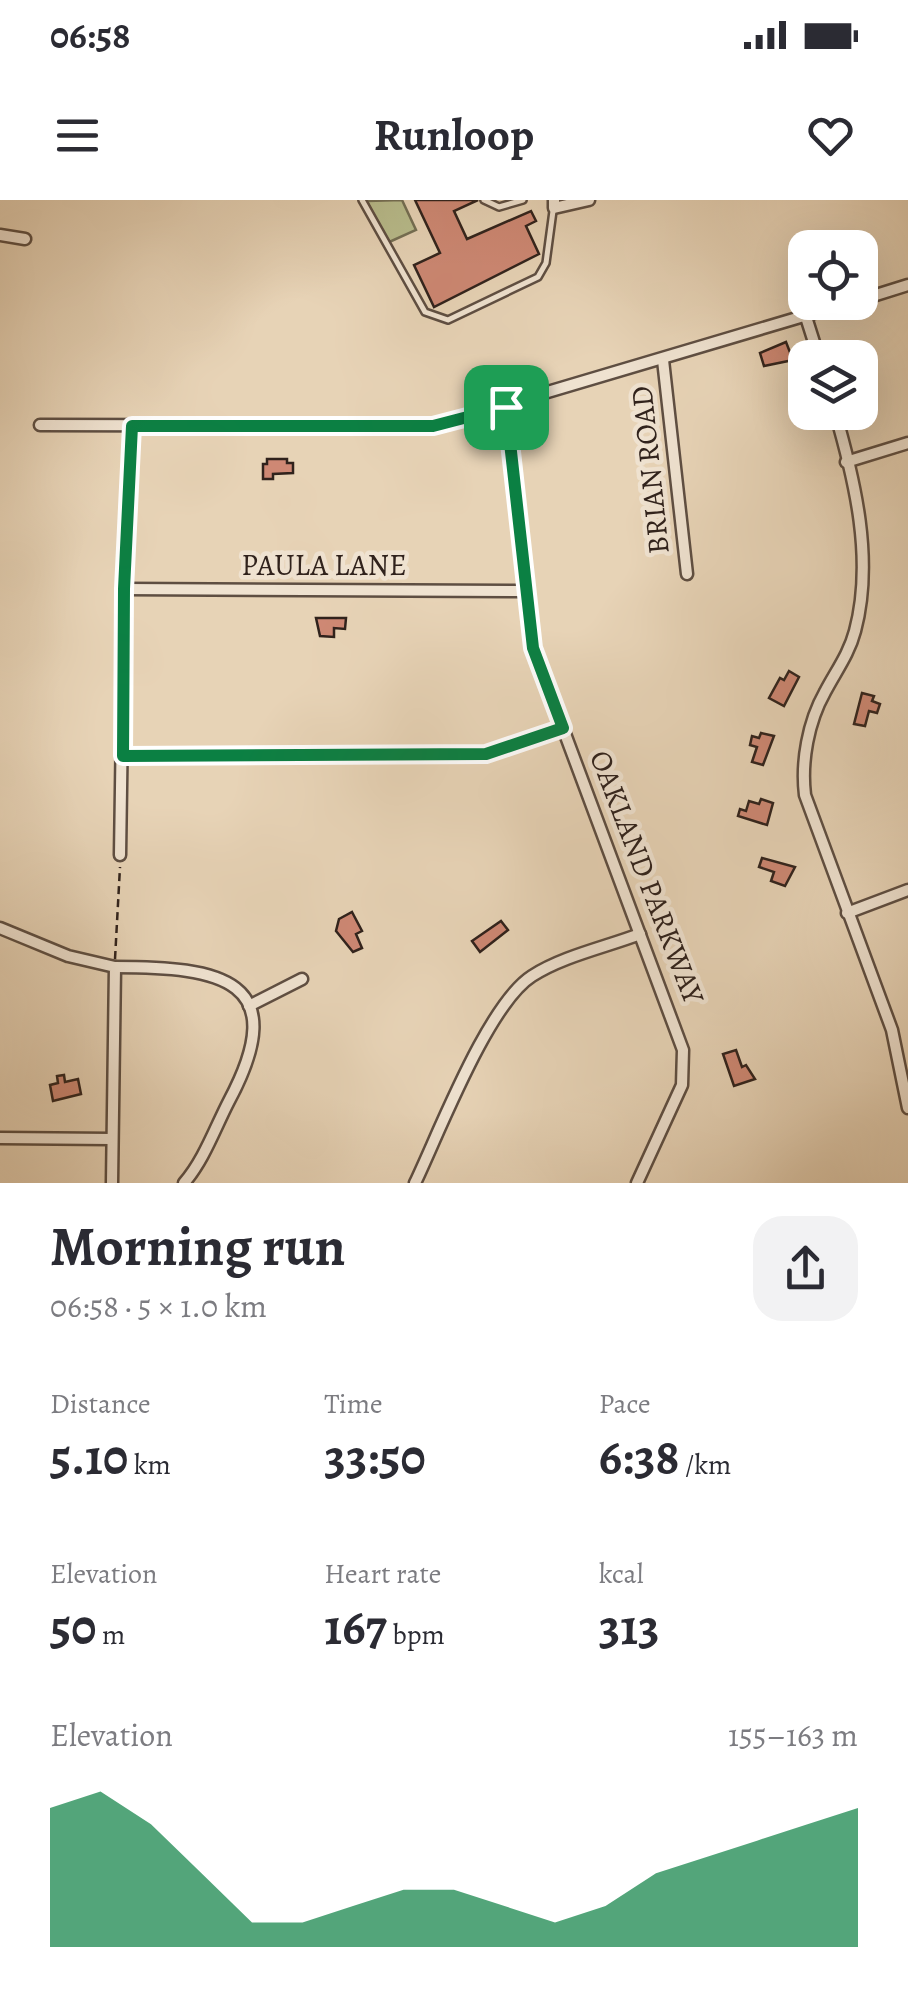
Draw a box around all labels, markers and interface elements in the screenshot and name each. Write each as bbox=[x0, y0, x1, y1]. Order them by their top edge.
text: 06:58 bbox=[50, 9, 130, 61]
text: Runloop bbox=[374, 104, 534, 166]
icon: menu bbox=[50, 108, 105, 163]
icon: heart bbox=[803, 108, 858, 163]
map controls bbox=[788, 230, 878, 430]
button: locate bbox=[788, 230, 878, 320]
button: layers bbox=[788, 340, 878, 430]
pin bbox=[464, 365, 549, 450]
icon: arrive bbox=[479, 380, 534, 435]
street label: BRIAN ROAD bbox=[621, 384, 679, 556]
street label: PAULA LANE bbox=[241, 545, 407, 585]
street label: OAKLAND PARKWAY bbox=[580, 744, 714, 1010]
text: Morning run bbox=[50, 1209, 345, 1284]
button: share bbox=[753, 1216, 858, 1321]
text: 06:58 · 5 × 1.0 km bbox=[50, 1284, 267, 1328]
text: Distance bbox=[50, 1385, 150, 1423]
text: Time bbox=[324, 1385, 383, 1423]
text: Pace bbox=[599, 1385, 651, 1423]
text: 5.10 bbox=[50, 1423, 128, 1491]
text: 33:50 bbox=[324, 1423, 426, 1491]
text: 6:38 bbox=[599, 1423, 679, 1491]
text: km bbox=[128, 1446, 171, 1484]
text: /km bbox=[679, 1446, 731, 1484]
text: Elevation bbox=[50, 1555, 157, 1593]
text: Heart rate bbox=[324, 1555, 441, 1593]
text: kcal bbox=[599, 1555, 644, 1593]
text: 50 bbox=[50, 1593, 97, 1661]
text: 167 bbox=[324, 1593, 387, 1661]
text: 313 bbox=[599, 1593, 660, 1661]
text: m bbox=[97, 1616, 125, 1654]
text: bpm bbox=[387, 1616, 445, 1654]
text: Elevation bbox=[50, 1713, 173, 1757]
text: 155–163 m bbox=[728, 1713, 858, 1757]

